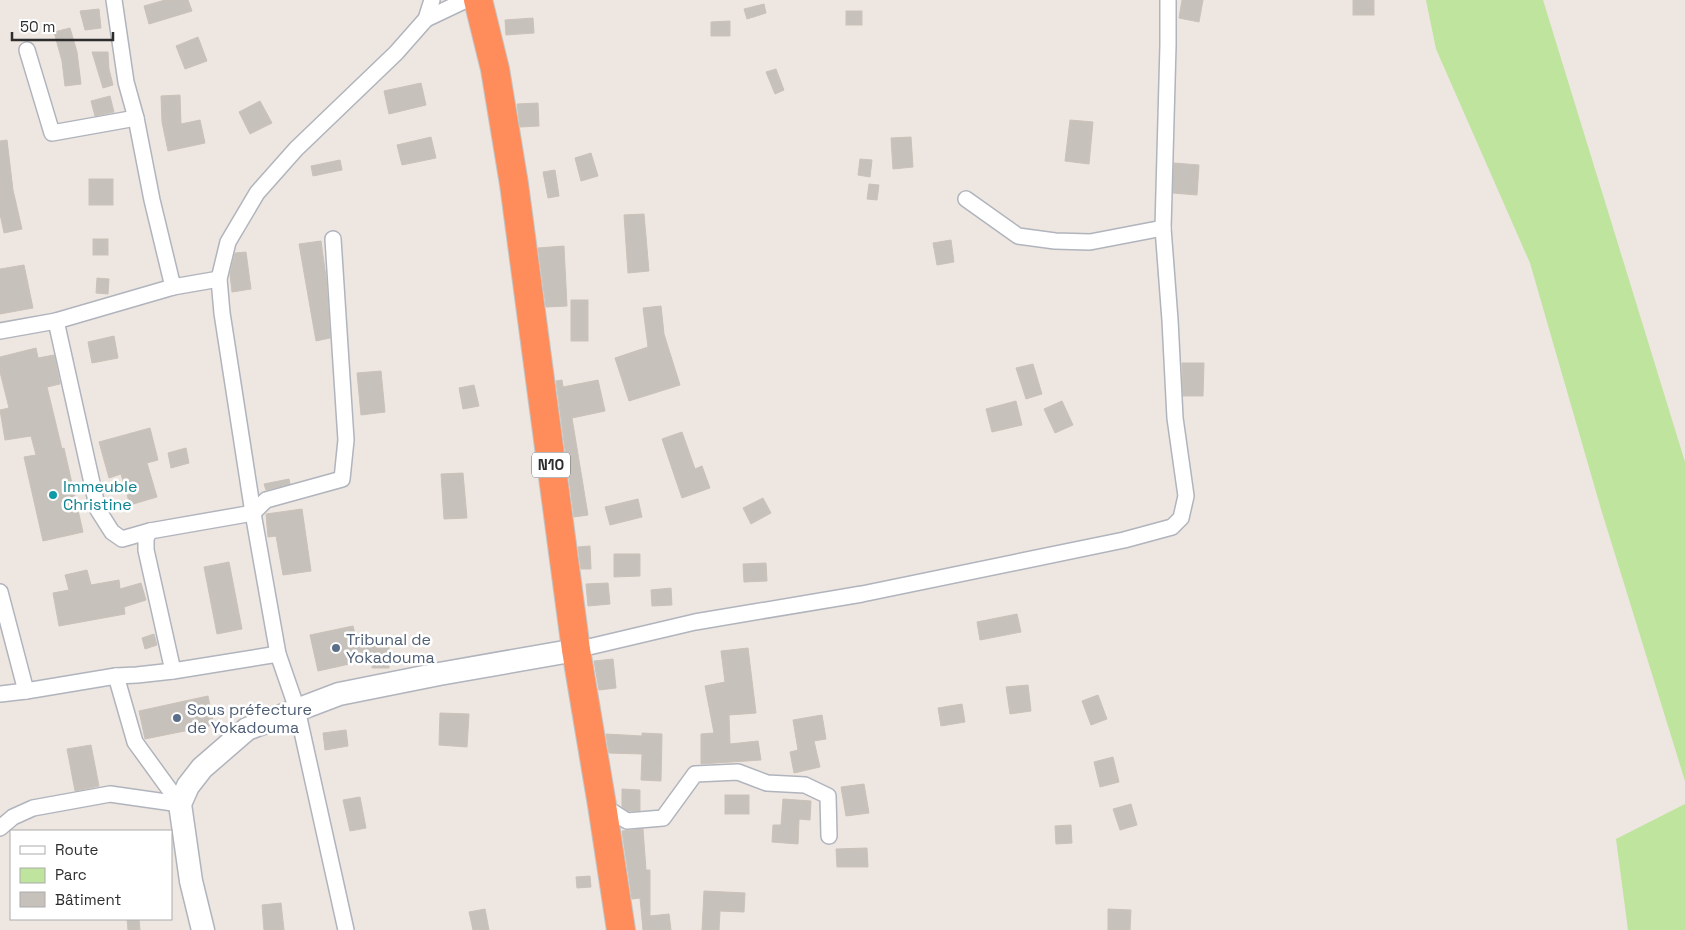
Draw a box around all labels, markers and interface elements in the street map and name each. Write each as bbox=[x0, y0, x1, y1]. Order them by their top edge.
scale bar bbox=[12, 10, 114, 42]
text: 50 m bbox=[20, 17, 55, 36]
road number: N10 bbox=[532, 452, 570, 478]
place label: Immeuble Christine bbox=[63, 476, 137, 515]
marker: Immeuble Christine bbox=[47, 489, 59, 501]
place label: Tribunal de Yokadouma bbox=[346, 629, 435, 668]
marker: Tribunal de Yokadouma bbox=[330, 642, 342, 654]
place label: Sous préfecture de Yokadouma bbox=[187, 699, 312, 738]
marker: Sous préfecture de Yokadouma bbox=[171, 712, 183, 724]
legend bbox=[10, 830, 172, 920]
text: Route bbox=[55, 840, 99, 859]
text: Parc bbox=[55, 865, 87, 884]
text: Bâtiment bbox=[55, 890, 121, 909]

